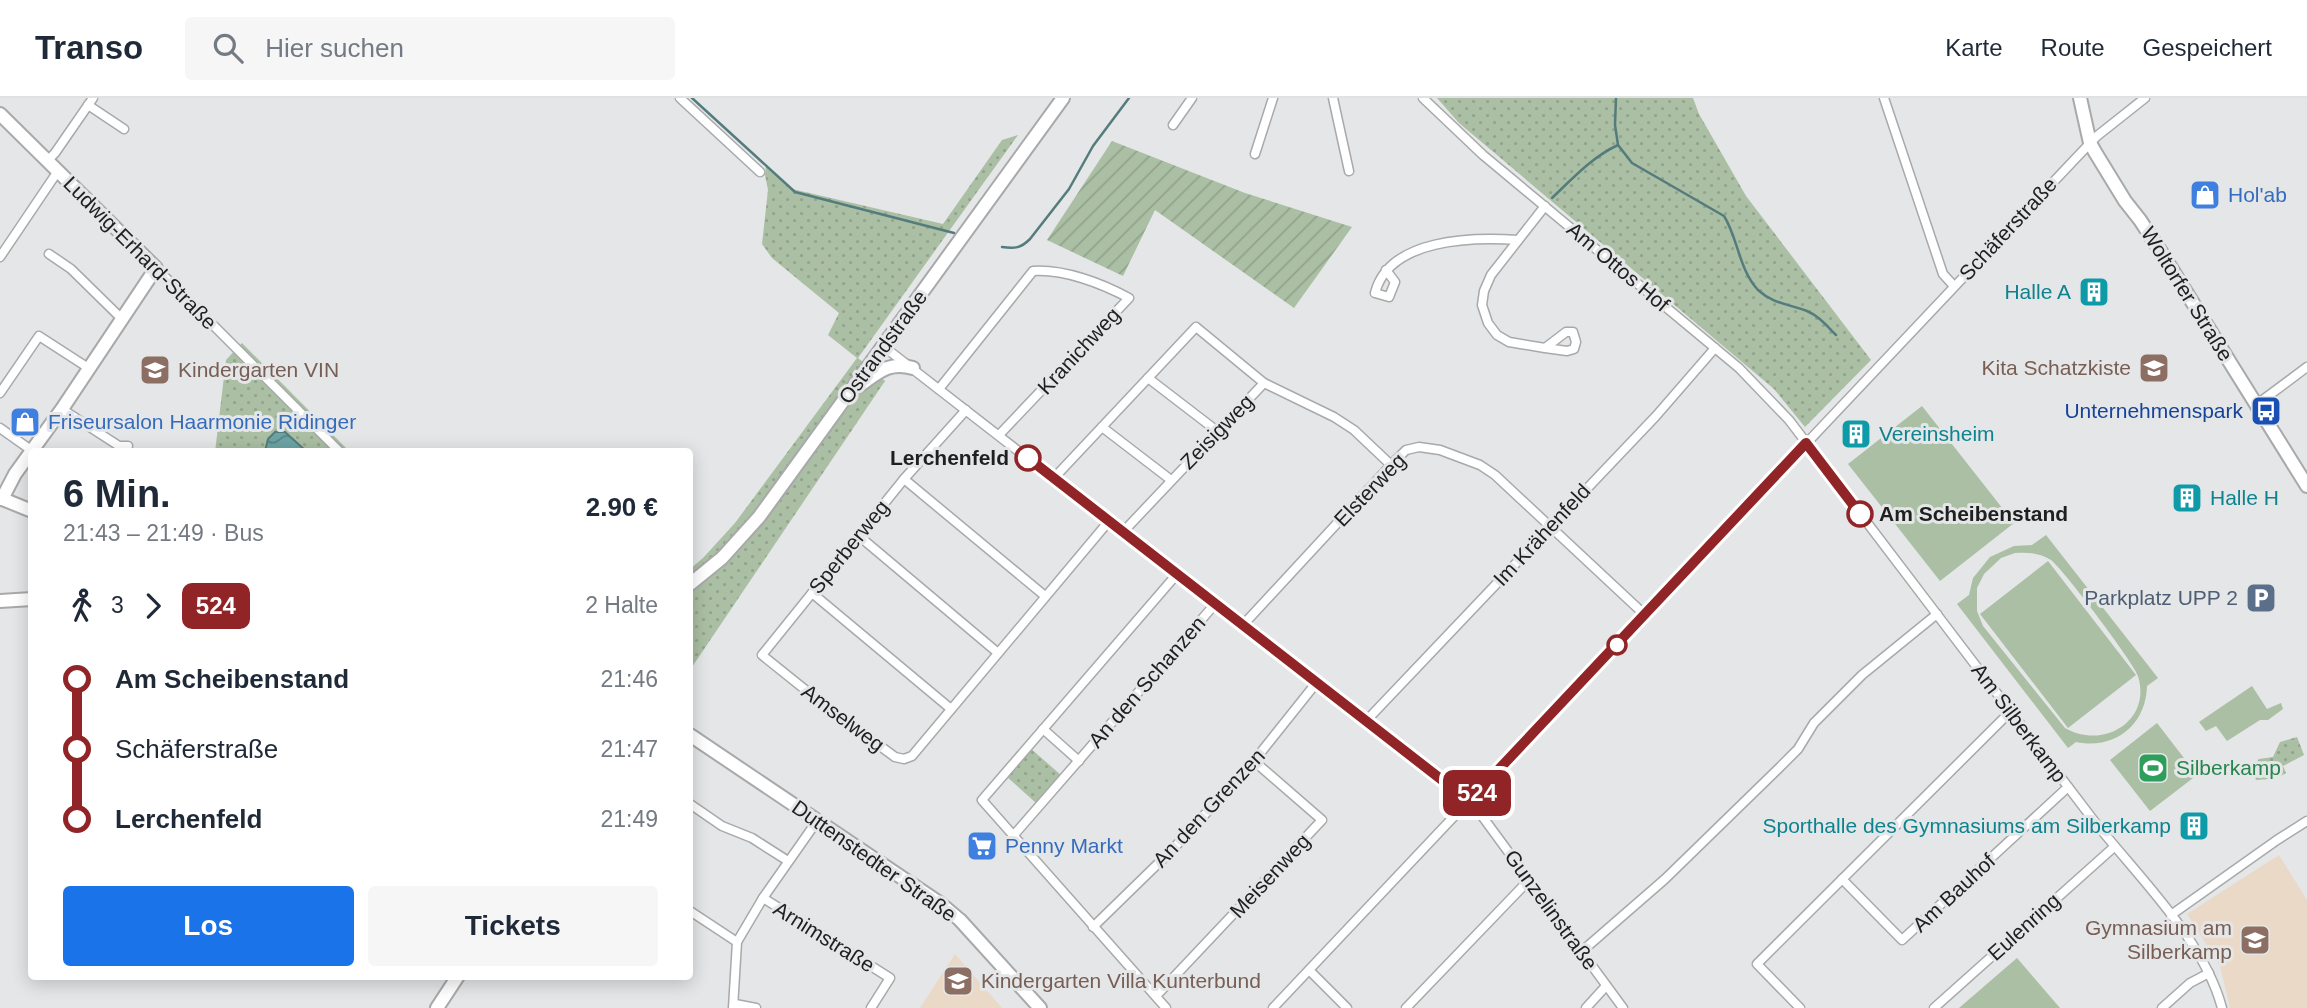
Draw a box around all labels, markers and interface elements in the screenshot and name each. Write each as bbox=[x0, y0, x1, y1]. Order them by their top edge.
search box bbox=[185, 17, 675, 80]
text: Transo bbox=[35, 29, 143, 66]
icon: search bbox=[209, 29, 247, 67]
text: Hier suchen bbox=[265, 33, 404, 63]
text: Karte bbox=[1945, 34, 2003, 61]
text: Route bbox=[2041, 34, 2105, 61]
text: Gespeichert bbox=[2143, 34, 2272, 61]
street label: Ludwig-Erhard-Straße bbox=[59, 171, 222, 334]
street label: Schäferstraße bbox=[1954, 173, 2061, 285]
shop icon: Hol'ab bbox=[2188, 178, 2222, 212]
place label: Hol'ab bbox=[2228, 183, 2287, 206]
street label: Am Ottos Hof bbox=[1563, 217, 1674, 316]
street label: Woltorfer Straße bbox=[2137, 222, 2238, 365]
building icon: Halle A bbox=[2077, 275, 2111, 309]
place label: Halle A bbox=[2004, 280, 2071, 303]
street label: Ostrandstraße bbox=[834, 286, 931, 408]
street label: Kranichweg bbox=[1033, 303, 1124, 399]
school or university icon: Kita Schatzkiste bbox=[2137, 351, 2171, 385]
school or university icon: Kindergarten VIN bbox=[138, 353, 172, 387]
place label: Kita Schatzkiste bbox=[1982, 356, 2131, 379]
place label: Kindergarten VIN bbox=[178, 358, 339, 381]
street label: Zeisigweg bbox=[1176, 390, 1258, 474]
bus stop icon: Unternehmenspark bbox=[2249, 394, 2283, 428]
place label: Unternehmenspark bbox=[2064, 399, 2243, 422]
shop icon: Friseursalon Haarmonie Ridinger bbox=[8, 405, 42, 439]
place label: Friseursalon Haarmonie Ridinger bbox=[48, 410, 356, 433]
building icon: Vereinsheim bbox=[1839, 417, 1873, 451]
place label: Vereinsheim bbox=[1879, 422, 1995, 445]
marker: Lerchenfeld bbox=[1015, 445, 1041, 471]
place label: Lerchenfeld bbox=[890, 446, 1009, 469]
street label: Elsterweg bbox=[1329, 449, 1410, 531]
text: 6 Min. bbox=[63, 473, 171, 515]
street label: Im Krähenfeld bbox=[1489, 479, 1595, 590]
building icon: Halle H bbox=[2170, 481, 2204, 515]
place label: Halle H bbox=[2210, 486, 2279, 509]
text: 2.90 € bbox=[586, 492, 658, 522]
street label: Sperberweg bbox=[804, 495, 893, 598]
marker: Am Scheibenstand bbox=[1847, 501, 1873, 527]
place label: Am Scheibenstand bbox=[1879, 502, 2068, 525]
text: 21:43 – 21:49 · Bus bbox=[63, 520, 264, 546]
parking icon: Parkplatz UPP 2 bbox=[2244, 581, 2278, 615]
place label: Parkplatz UPP 2 bbox=[2084, 586, 2238, 609]
icon: walk bbox=[63, 587, 101, 625]
icon: forward bbox=[134, 587, 172, 625]
text: 3 bbox=[111, 592, 124, 618]
text: 524 bbox=[196, 592, 236, 619]
text: 2 Halte bbox=[585, 592, 658, 618]
street label: An den Schanzen bbox=[1084, 612, 1210, 752]
unlabelled marker bbox=[1607, 635, 1627, 655]
street label: Am Silberkamp bbox=[1967, 659, 2071, 786]
text: Am Scheibenstand bbox=[115, 664, 349, 694]
text: 21:46 bbox=[600, 666, 658, 692]
street label: Amselweg bbox=[798, 679, 889, 756]
text: Schäferstraße bbox=[115, 734, 278, 764]
text: 21:47 bbox=[600, 736, 658, 762]
street label: An den Grenzen bbox=[1148, 744, 1269, 871]
sports icon: Silberkamp bbox=[2136, 751, 2170, 785]
place label: Silberkamp bbox=[2176, 756, 2281, 779]
line badge: 524 bbox=[1437, 770, 1517, 816]
text: 524 bbox=[1457, 779, 1497, 806]
street label: Duttenstedter Straße bbox=[788, 795, 961, 926]
text: Lerchenfeld bbox=[115, 804, 262, 834]
text: 21:49 bbox=[600, 806, 658, 832]
building icon: Sporthalle des Gymnasiums am Silberkamp bbox=[2177, 809, 2211, 843]
place label: Sporthalle des Gymnasiums am Silberkamp bbox=[1763, 814, 2171, 837]
supermarket icon: Penny Markt bbox=[965, 829, 999, 863]
street label: Meisenweg bbox=[1225, 829, 1314, 922]
place label: Penny Markt bbox=[1005, 834, 1123, 857]
street label: Gunzelinstraße bbox=[1500, 845, 1603, 974]
street label: Am Bauhof bbox=[1908, 849, 2000, 936]
button: Los bbox=[63, 886, 354, 966]
button: Tickets bbox=[368, 886, 658, 966]
street label: Eulenring bbox=[1983, 888, 2064, 965]
street label: Arnimstraße bbox=[770, 897, 879, 977]
place label: Gymnasium am Silberkamp bbox=[2085, 916, 2232, 963]
school or university icon: Gymnasium am Silberkamp bbox=[2238, 923, 2272, 957]
school or university icon: Kindergarten Villa Kunterbund bbox=[941, 964, 975, 998]
place label: Kindergarten Villa Kunterbund bbox=[981, 969, 1261, 992]

